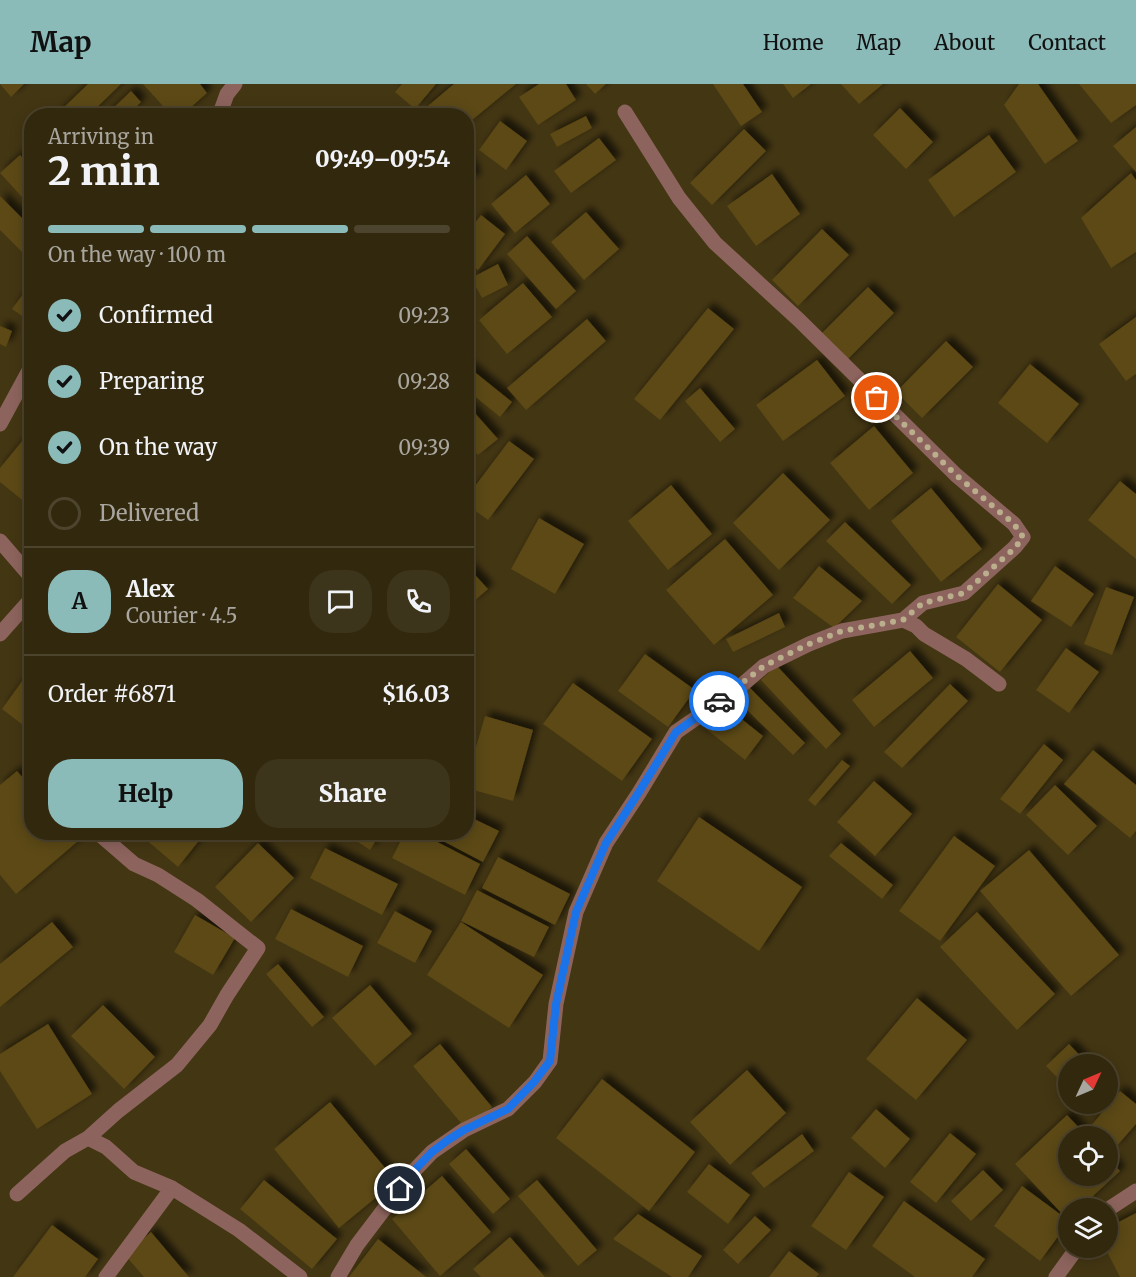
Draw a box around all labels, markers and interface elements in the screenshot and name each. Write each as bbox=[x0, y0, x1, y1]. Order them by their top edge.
text: Map bbox=[30, 24, 92, 60]
text: Home bbox=[763, 29, 823, 56]
text: Map bbox=[856, 29, 901, 56]
text: About bbox=[934, 29, 995, 56]
text: Contact bbox=[1028, 29, 1106, 56]
text: Arriving in bbox=[48, 124, 154, 149]
text: 09:49–09:54 bbox=[315, 145, 450, 173]
text: 2 min bbox=[48, 147, 160, 196]
text: On the way · 100 m bbox=[48, 242, 226, 267]
icon: check bbox=[48, 299, 81, 332]
text: Confirmed bbox=[99, 301, 213, 329]
text: 09:23 bbox=[398, 303, 450, 328]
icon: check bbox=[48, 365, 81, 398]
text: Preparing bbox=[99, 367, 204, 395]
text: 09:28 bbox=[397, 369, 450, 394]
pin bbox=[851, 372, 902, 423]
icon: bag bbox=[860, 381, 893, 414]
icon: check bbox=[48, 431, 81, 464]
text: On the way bbox=[99, 433, 217, 461]
text: 09:39 bbox=[398, 435, 450, 460]
text: Delivered bbox=[99, 499, 199, 527]
button: chat bbox=[309, 570, 372, 633]
button: phone bbox=[387, 570, 450, 633]
text: Alex bbox=[126, 575, 175, 603]
text: A bbox=[72, 587, 87, 615]
text: Courier · 4.5 bbox=[126, 603, 238, 628]
courier bbox=[689, 671, 749, 731]
text: Order #6871 bbox=[48, 680, 176, 708]
text: $16.03 bbox=[382, 680, 450, 708]
icon: car bbox=[703, 685, 736, 718]
button: Help bbox=[48, 759, 243, 828]
button: Share bbox=[255, 759, 450, 828]
north arrow bbox=[1058, 1054, 1118, 1114]
map controls bbox=[1058, 1054, 1118, 1258]
button: locate bbox=[1058, 1126, 1118, 1186]
pin bbox=[374, 1163, 425, 1214]
icon: home bbox=[383, 1172, 416, 1205]
button: layers bbox=[1058, 1198, 1118, 1258]

